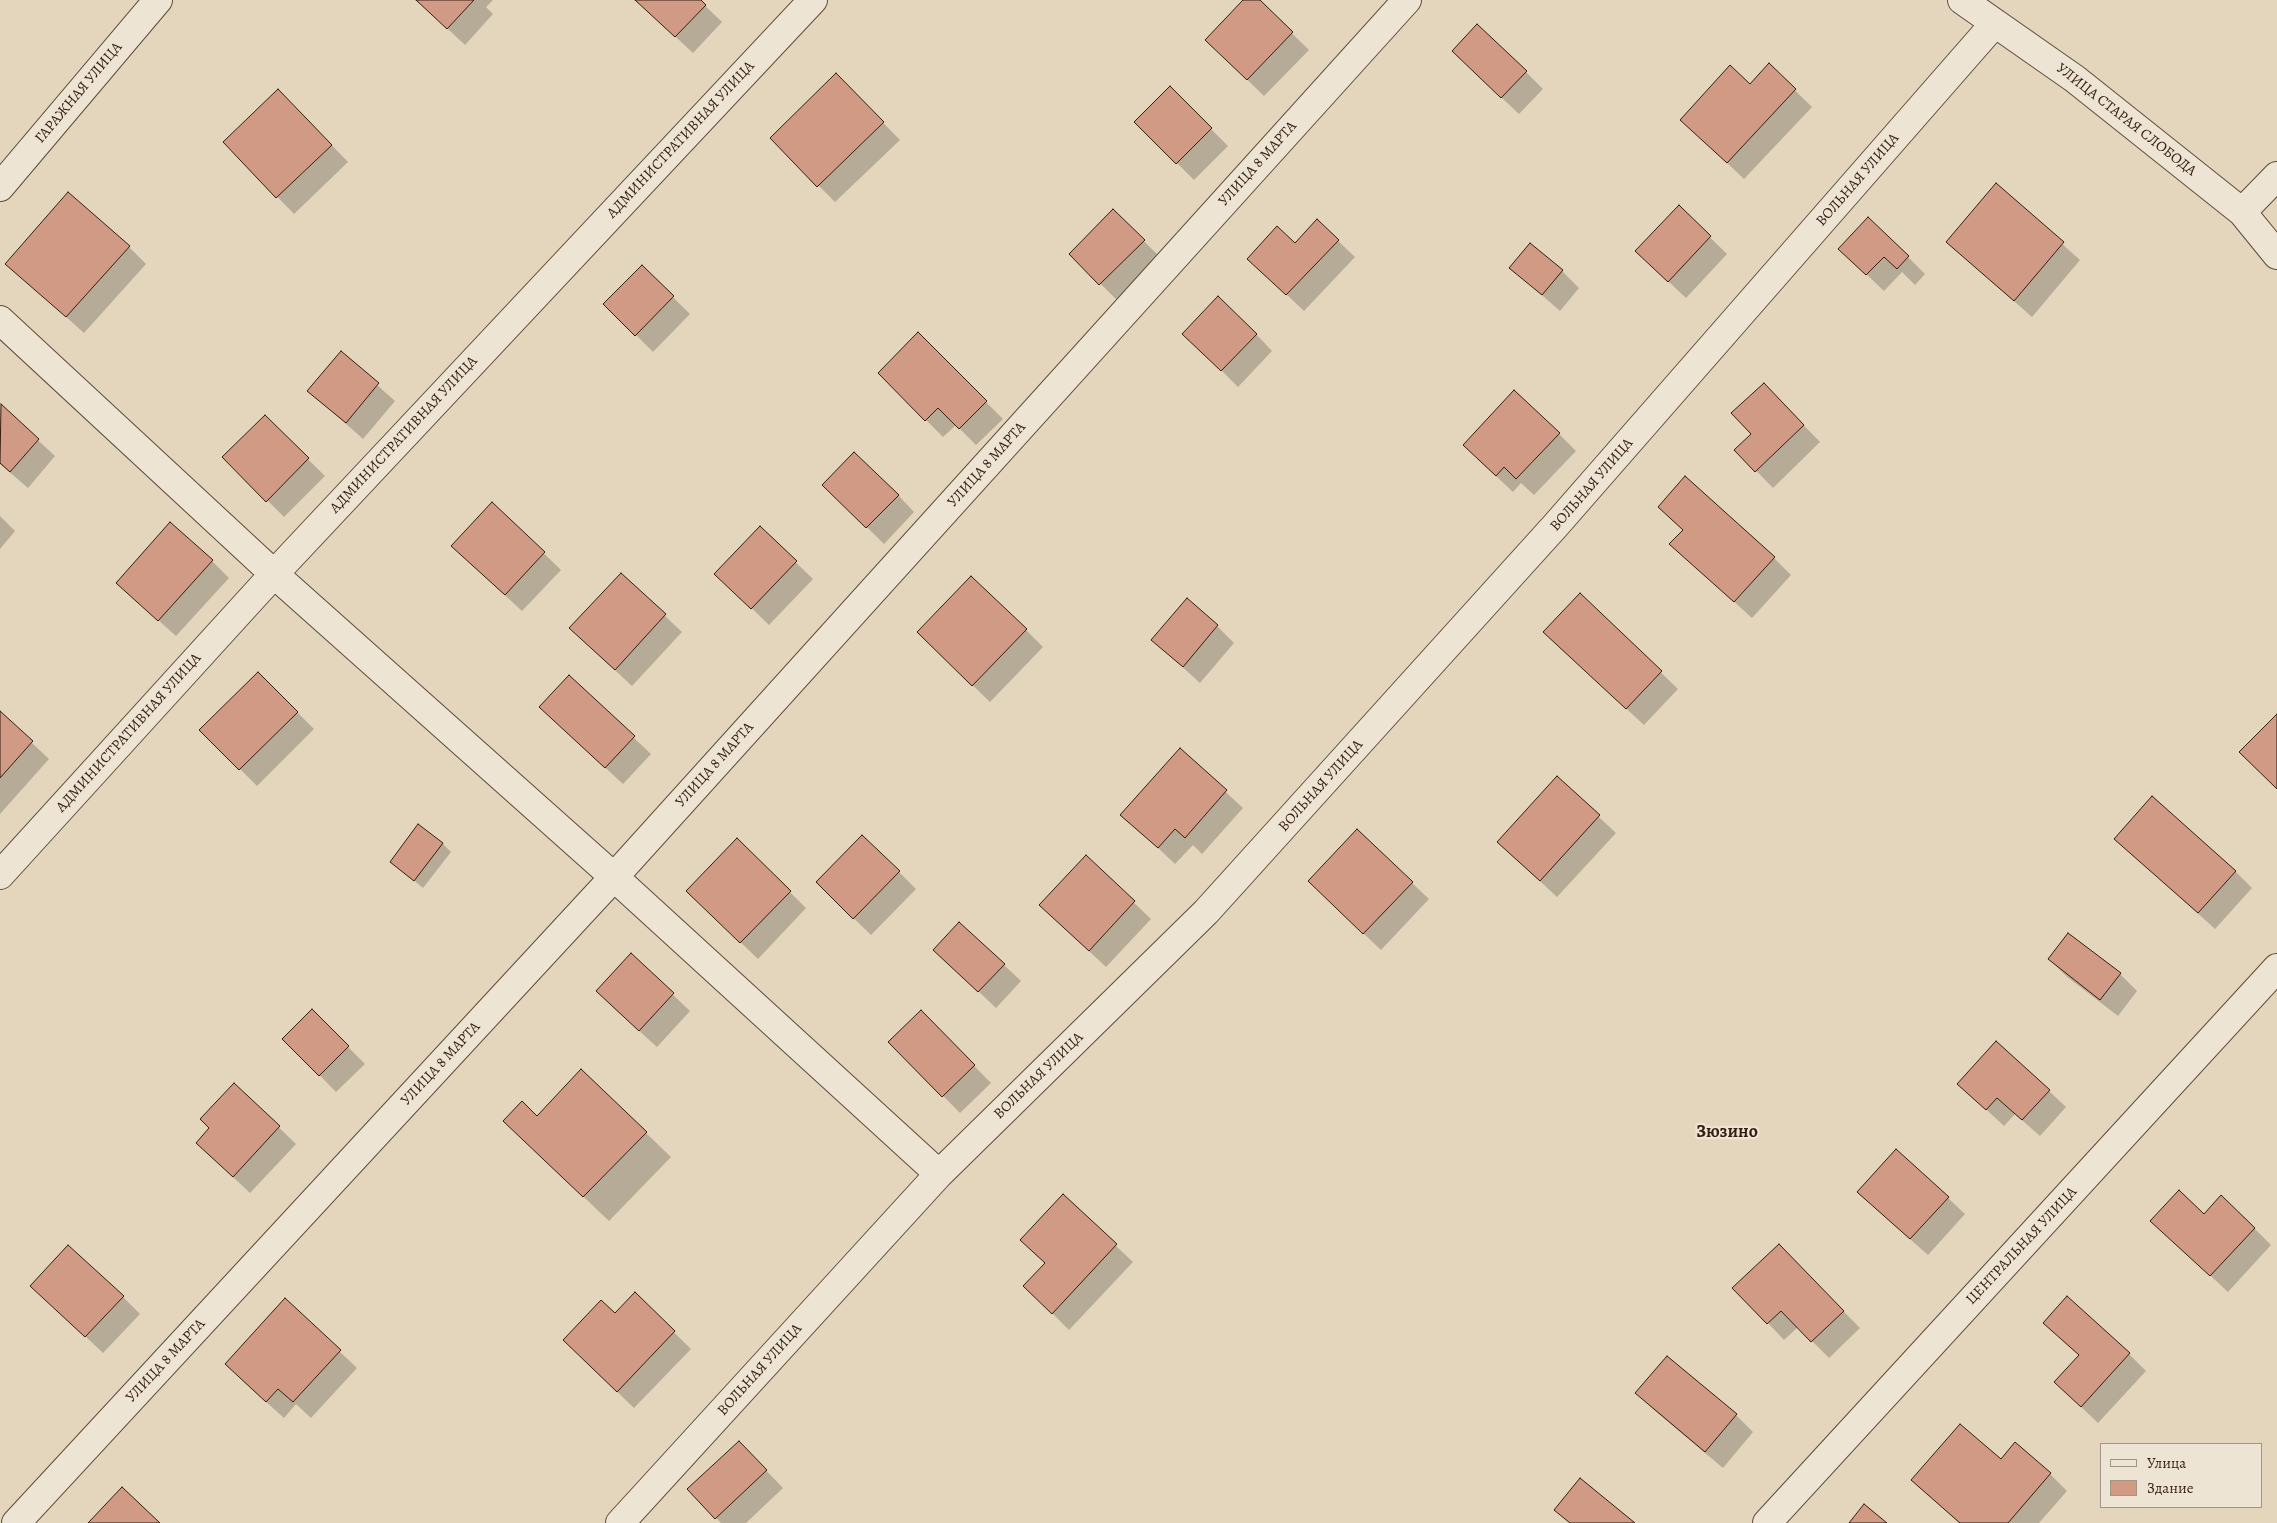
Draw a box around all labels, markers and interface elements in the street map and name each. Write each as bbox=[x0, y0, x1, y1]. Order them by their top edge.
street label: ГАРАЖНАЯ УЛИЦА bbox=[32, 39, 126, 147]
street label: АДМИНИСТРАТИВНАЯ УЛИЦА bbox=[603, 58, 759, 222]
street label: УЛИЦА СТАРАЯ СЛОБОДА bbox=[2052, 60, 2200, 180]
street label: УЛИЦА 8 МАРТА bbox=[1215, 118, 1301, 210]
street label: ВОЛЬНАЯ УЛИЦА bbox=[1813, 130, 1903, 230]
street label: АДМИНИСТРАТИВНАЯ УЛИЦА bbox=[326, 353, 482, 517]
street label: УЛИЦА 8 МАРТА bbox=[944, 419, 1030, 511]
street label: ВОЛЬНАЯ УЛИЦА bbox=[1547, 435, 1637, 535]
street label: АДМИНИСТРАТИВНАЯ УЛИЦА bbox=[53, 650, 205, 816]
street label: УЛИЦА 8 МАРТА bbox=[672, 719, 758, 811]
street label: ВОЛЬНАЯ УЛИЦА bbox=[1275, 736, 1367, 836]
street label: УЛИЦА 8 МАРТА bbox=[398, 1018, 484, 1110]
street label: ВОЛЬНАЯ УЛИЦА bbox=[990, 1029, 1088, 1123]
district label: Зюзино bbox=[1696, 1122, 1758, 1144]
street label: ЦЕНТРАЛЬНАЯ УЛИЦА bbox=[1963, 1183, 2081, 1309]
street label: УЛИЦА 8 МАРТА bbox=[123, 1315, 209, 1407]
street label: ВОЛЬНАЯ УЛИЦА bbox=[714, 1320, 806, 1420]
legend bbox=[2100, 1443, 2262, 1508]
text: Улица bbox=[2147, 1453, 2186, 1473]
text: Здание bbox=[2147, 1478, 2194, 1498]

